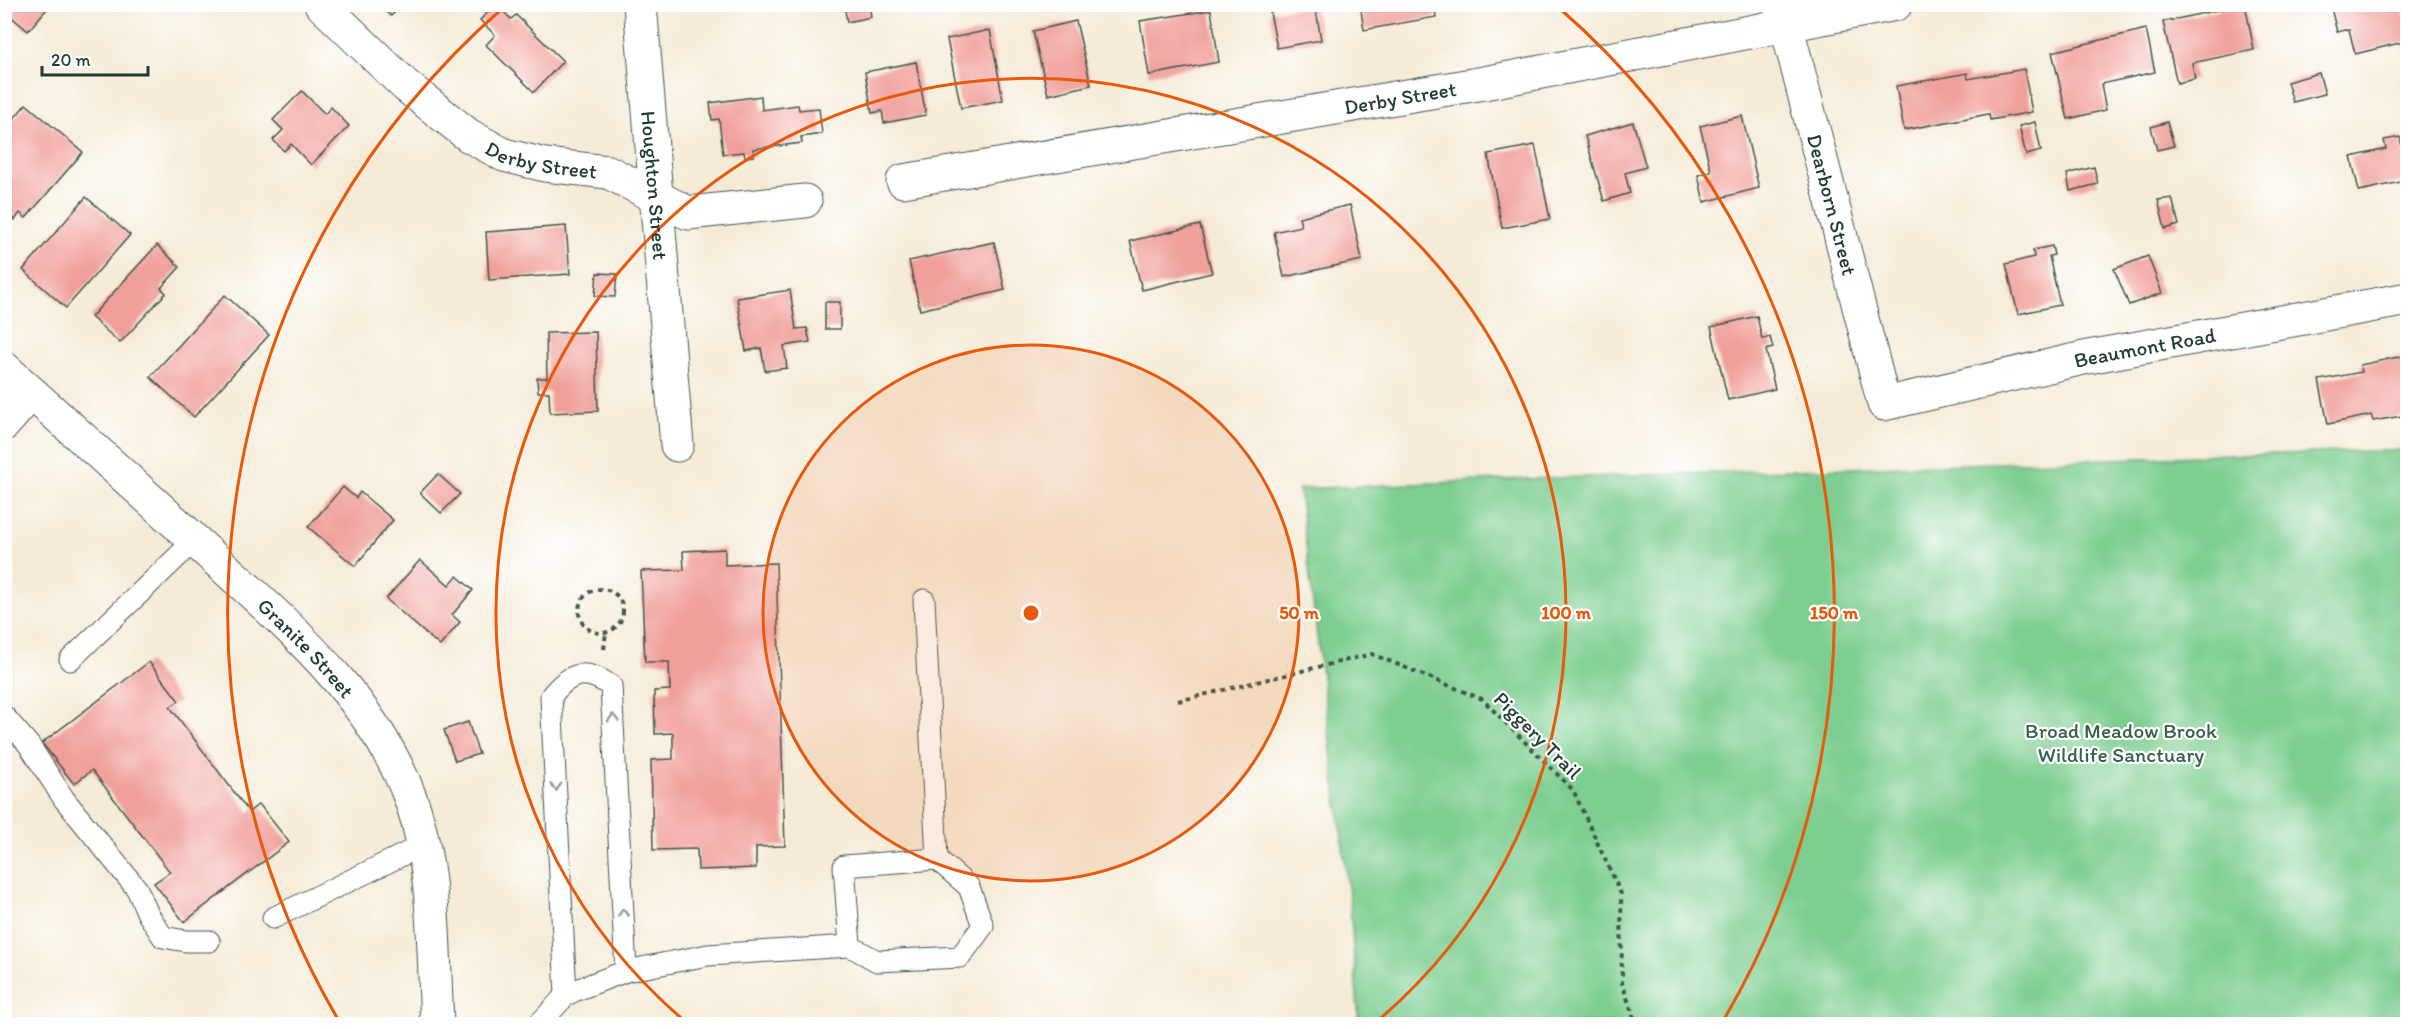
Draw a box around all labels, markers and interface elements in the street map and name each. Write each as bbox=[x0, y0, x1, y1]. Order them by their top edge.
scale bar bbox=[42, 39, 148, 77]
text: 20 m bbox=[51, 49, 91, 71]
street label: Derby Street bbox=[1342, 75, 1458, 119]
street label: Houghton Street bbox=[637, 110, 674, 261]
street label: Dearborn Street bbox=[1802, 131, 1863, 278]
street label: Derby Street bbox=[481, 135, 598, 183]
street label: Beaumont Road bbox=[2071, 322, 2218, 372]
street label: Granite Street bbox=[253, 592, 360, 703]
text: 50 m bbox=[1279, 602, 1320, 624]
text: 100 m bbox=[1541, 602, 1592, 624]
text: 150 m bbox=[1810, 602, 1859, 624]
centre of rings bbox=[1021, 603, 1041, 623]
street label: Piggery Trail bbox=[1489, 686, 1587, 784]
one-way arrow bbox=[606, 714, 619, 723]
park label: Broad Meadow Brook Wildlife Sanctuary bbox=[2025, 718, 2217, 767]
one-way arrow bbox=[549, 783, 562, 792]
one-way arrow bbox=[616, 908, 629, 917]

